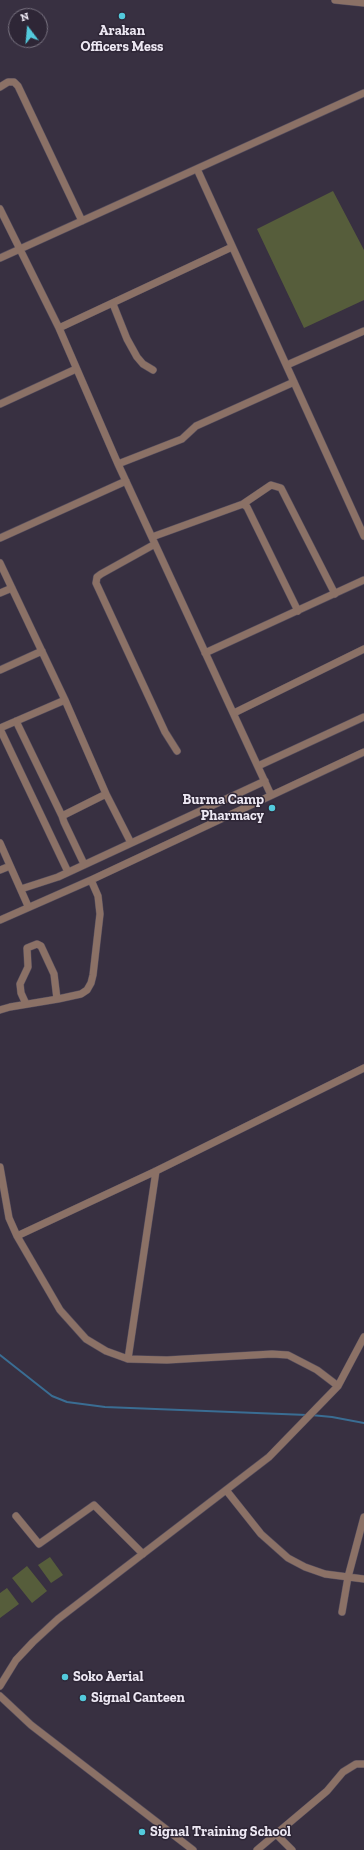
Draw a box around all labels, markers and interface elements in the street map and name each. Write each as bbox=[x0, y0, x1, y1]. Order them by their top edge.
north arrow bbox=[8, 8, 48, 48]
text: N bbox=[19, 10, 31, 24]
marker: Arakan Officers Mess bbox=[117, 11, 127, 21]
place label: Arakan Officers Mess bbox=[80, 23, 164, 56]
place label: Burma Camp Pharmacy bbox=[183, 792, 264, 824]
marker: Burma Camp Pharmacy bbox=[267, 803, 277, 813]
place label: Soko Aerial bbox=[73, 1669, 143, 1685]
marker: Soko Aerial bbox=[60, 1672, 70, 1682]
place label: Signal Canteen bbox=[91, 1690, 185, 1706]
marker: Signal Canteen bbox=[78, 1693, 88, 1703]
place label: Signal Training School bbox=[150, 1824, 291, 1840]
marker: Signal Training School bbox=[137, 1827, 147, 1837]

